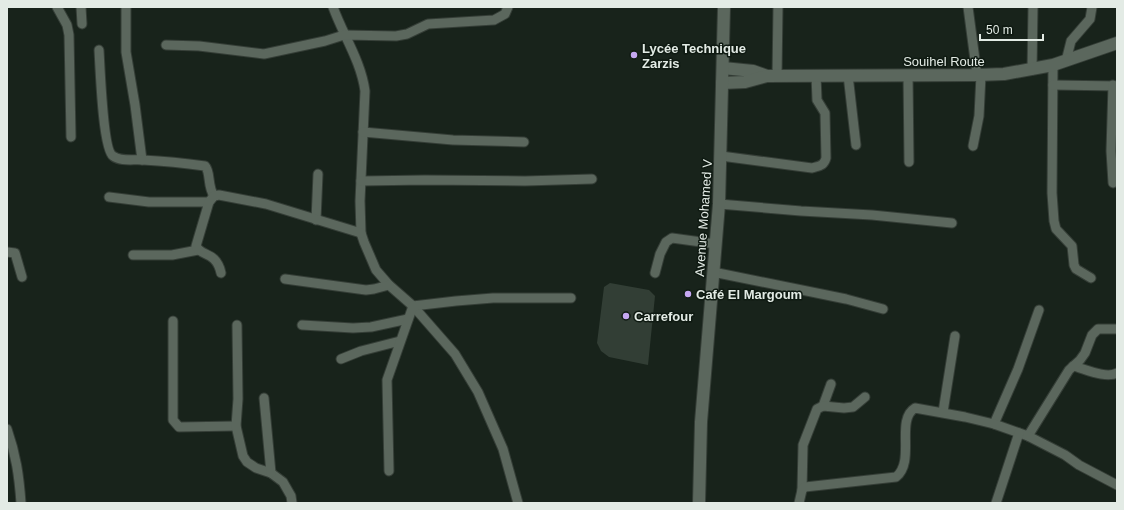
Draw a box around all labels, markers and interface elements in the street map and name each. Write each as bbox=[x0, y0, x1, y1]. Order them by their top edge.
scale bar bbox=[980, 16, 1043, 42]
text: 50 m bbox=[986, 23, 1013, 37]
place label: Lycée Technique Zarzis bbox=[642, 41, 746, 71]
marker: Lycée Technique Zarzis bbox=[629, 50, 639, 60]
street label: Souihel Route bbox=[903, 54, 985, 69]
street label: Avenue Mohamed V bbox=[692, 159, 715, 277]
place label: Café El Margoum bbox=[696, 287, 802, 302]
marker: Café El Margoum bbox=[683, 289, 693, 299]
place label: Carrefour bbox=[634, 309, 693, 324]
marker: Carrefour bbox=[621, 311, 631, 321]

